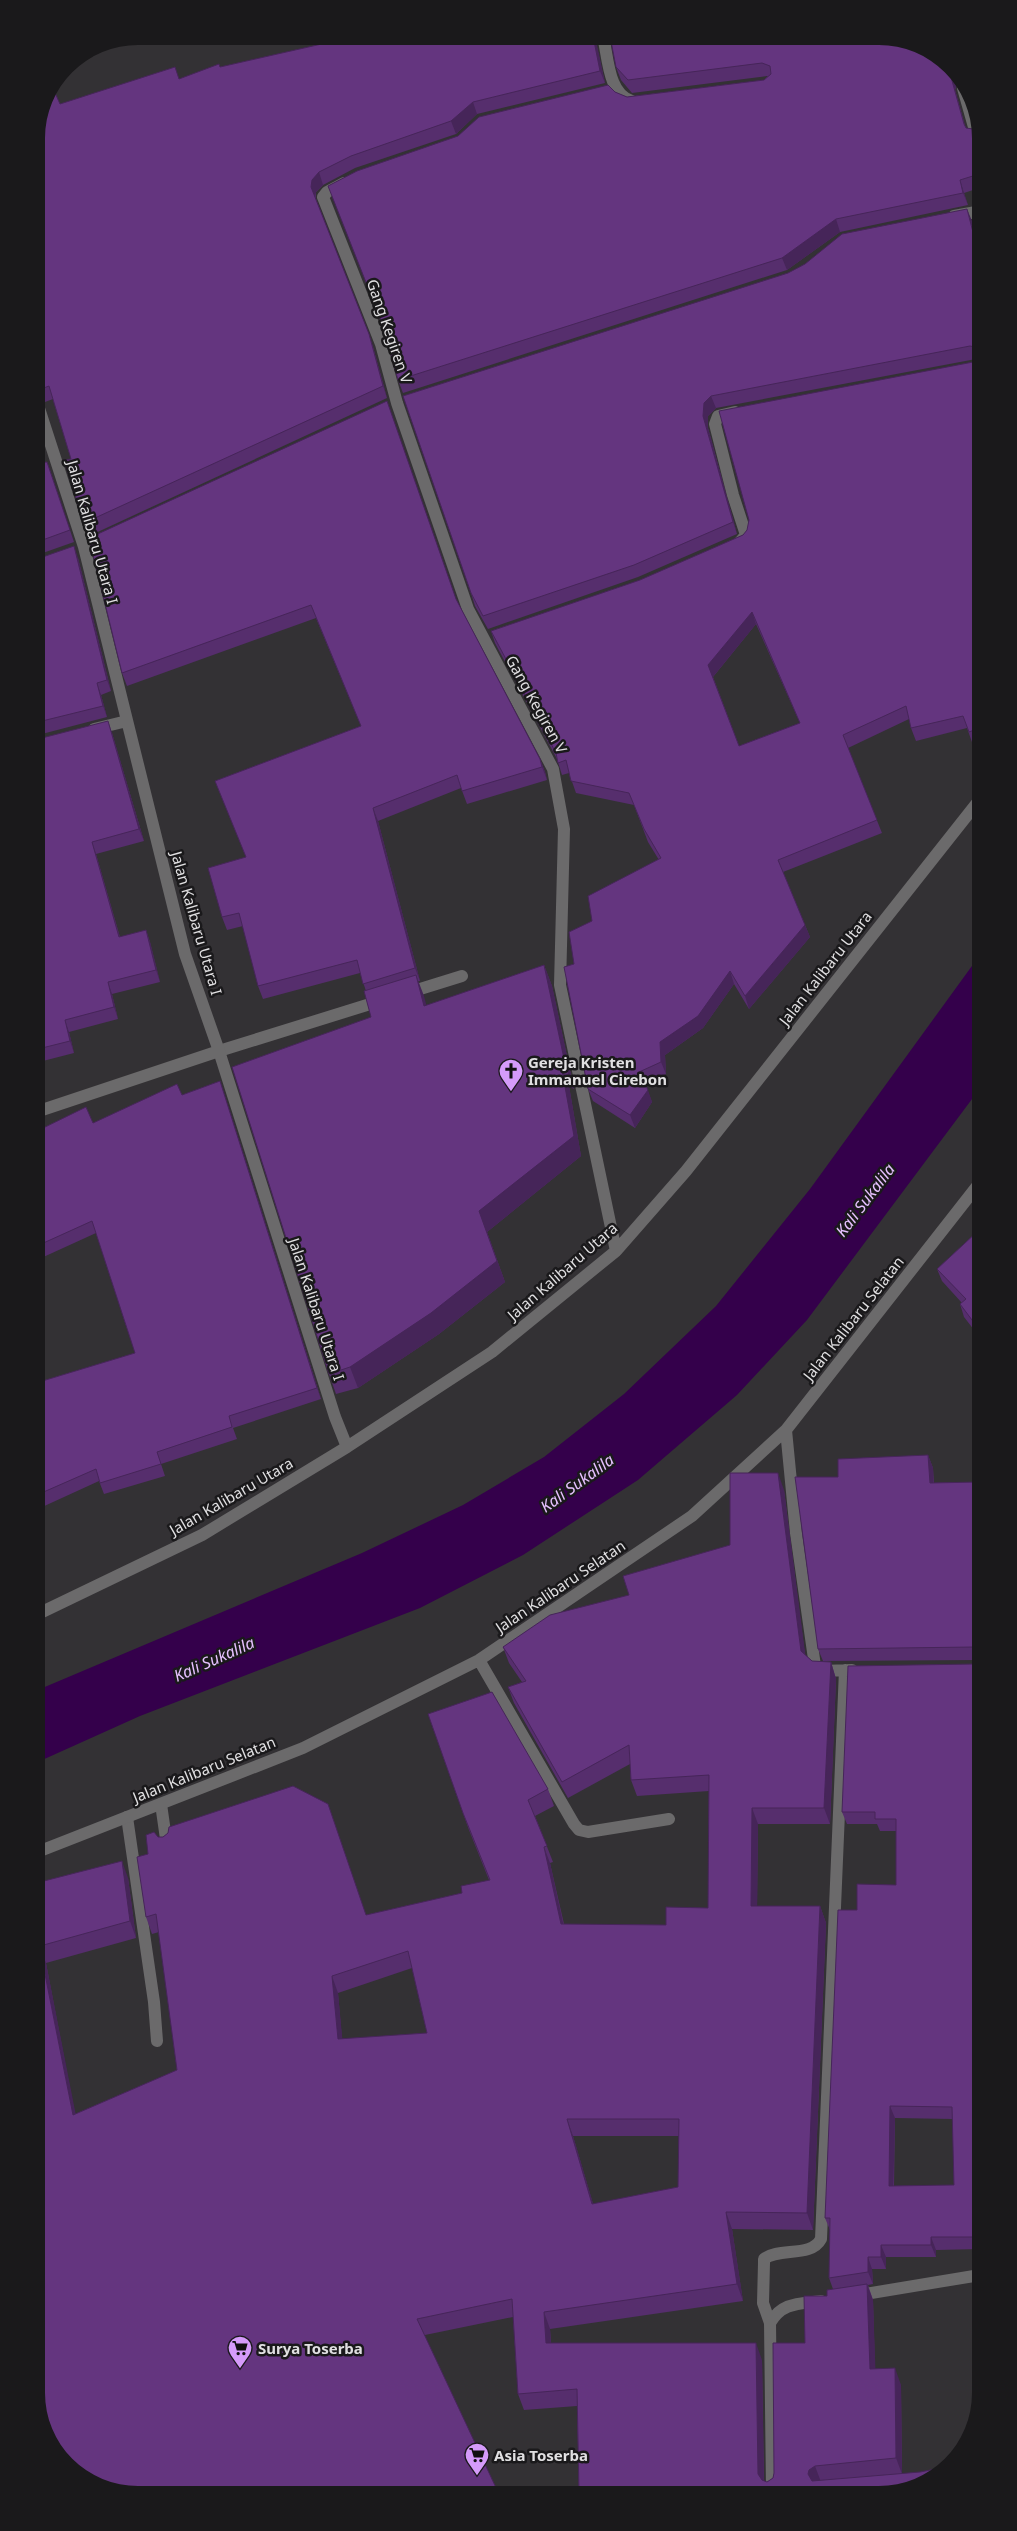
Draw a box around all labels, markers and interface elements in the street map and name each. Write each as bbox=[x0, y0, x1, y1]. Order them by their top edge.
street label: Gang Kegiren V bbox=[363, 276, 417, 386]
street label: Jalan Kalibaru Utara I bbox=[62, 456, 123, 606]
street label: Gang Kegiren V bbox=[502, 651, 572, 757]
street label: Jalan Kalibaru Utara I bbox=[166, 847, 227, 997]
street label: Jalan Kalibaru Utara bbox=[773, 907, 876, 1031]
place label: Gereja Kristen Immanuel Cirebon bbox=[528, 1052, 667, 1089]
church icon: Gereja Kristen Immanuel Cirebon bbox=[498, 1058, 524, 1092]
water label: Kali Sukalila bbox=[830, 1159, 900, 1241]
street label: Jalan Kalibaru Utara bbox=[501, 1218, 621, 1326]
street label: Jalan Kalibaru Utara I bbox=[284, 1233, 349, 1383]
street label: Jalan Kalibaru Selatan bbox=[797, 1252, 908, 1386]
water label: Kali Sukalila bbox=[536, 1449, 618, 1517]
street label: Jalan Kalibaru Utara bbox=[164, 1452, 296, 1541]
street label: Jalan Kalibaru Selatan bbox=[490, 1535, 629, 1638]
water label: Kali Sukalila bbox=[170, 1631, 258, 1687]
street label: Jalan Kalibaru Selatan bbox=[128, 1731, 278, 1808]
supermarket icon: Surya Toserba bbox=[227, 2335, 253, 2369]
place label: Surya Toserba bbox=[258, 2338, 363, 2358]
supermarket icon: Asia Toserba bbox=[464, 2442, 490, 2476]
place label: Asia Toserba bbox=[494, 2445, 588, 2465]

